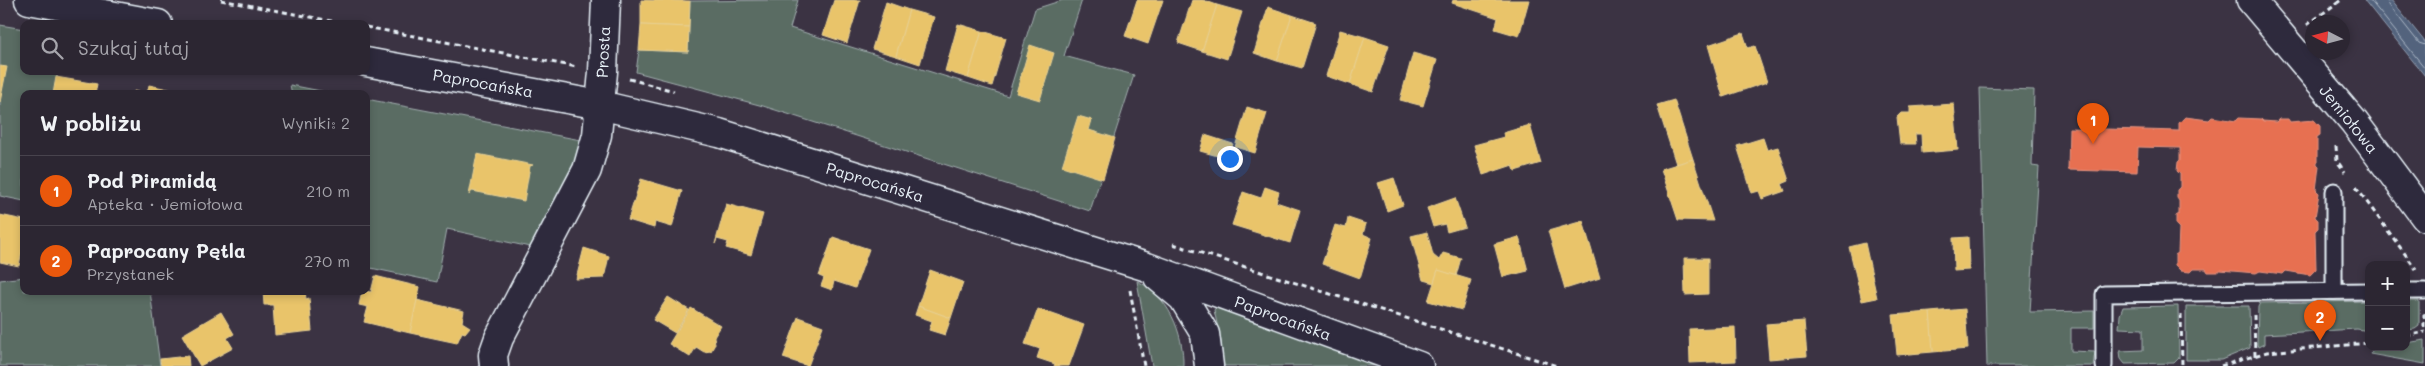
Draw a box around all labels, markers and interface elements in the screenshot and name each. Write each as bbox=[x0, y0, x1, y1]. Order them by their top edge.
north arrow bbox=[2305, 15, 2350, 60]
search box bbox=[20, 20, 370, 75]
street label: Prosta bbox=[591, 25, 614, 79]
icon: search bbox=[38, 34, 66, 62]
text: Szukaj tutaj bbox=[78, 35, 189, 60]
street label: Paprocańska bbox=[431, 63, 535, 102]
street label: Jemiołowa bbox=[2315, 80, 2384, 157]
pin: 1 bbox=[2077, 103, 2109, 144]
text: W pobliżu bbox=[40, 109, 141, 136]
text: Wyniki: 2 bbox=[281, 112, 350, 133]
your location bbox=[1217, 146, 1243, 172]
street label: Paprocańska bbox=[823, 157, 927, 206]
text: Pod Piramidą bbox=[87, 168, 217, 193]
text: 1 bbox=[52, 180, 60, 201]
text: 210 m bbox=[306, 180, 350, 201]
text: Apteka · Jemiołowa bbox=[87, 193, 243, 214]
text: Paprocany Pętla bbox=[87, 238, 246, 263]
text: 2 bbox=[52, 250, 60, 271]
text: 270 m bbox=[304, 250, 350, 271]
map controls bbox=[2365, 261, 2410, 351]
button: + bbox=[2365, 261, 2410, 306]
text: Przystanek bbox=[87, 263, 174, 284]
street label: Paprocańska bbox=[1232, 290, 1335, 345]
pin: 2 bbox=[2304, 300, 2336, 341]
button: − bbox=[2365, 306, 2410, 351]

